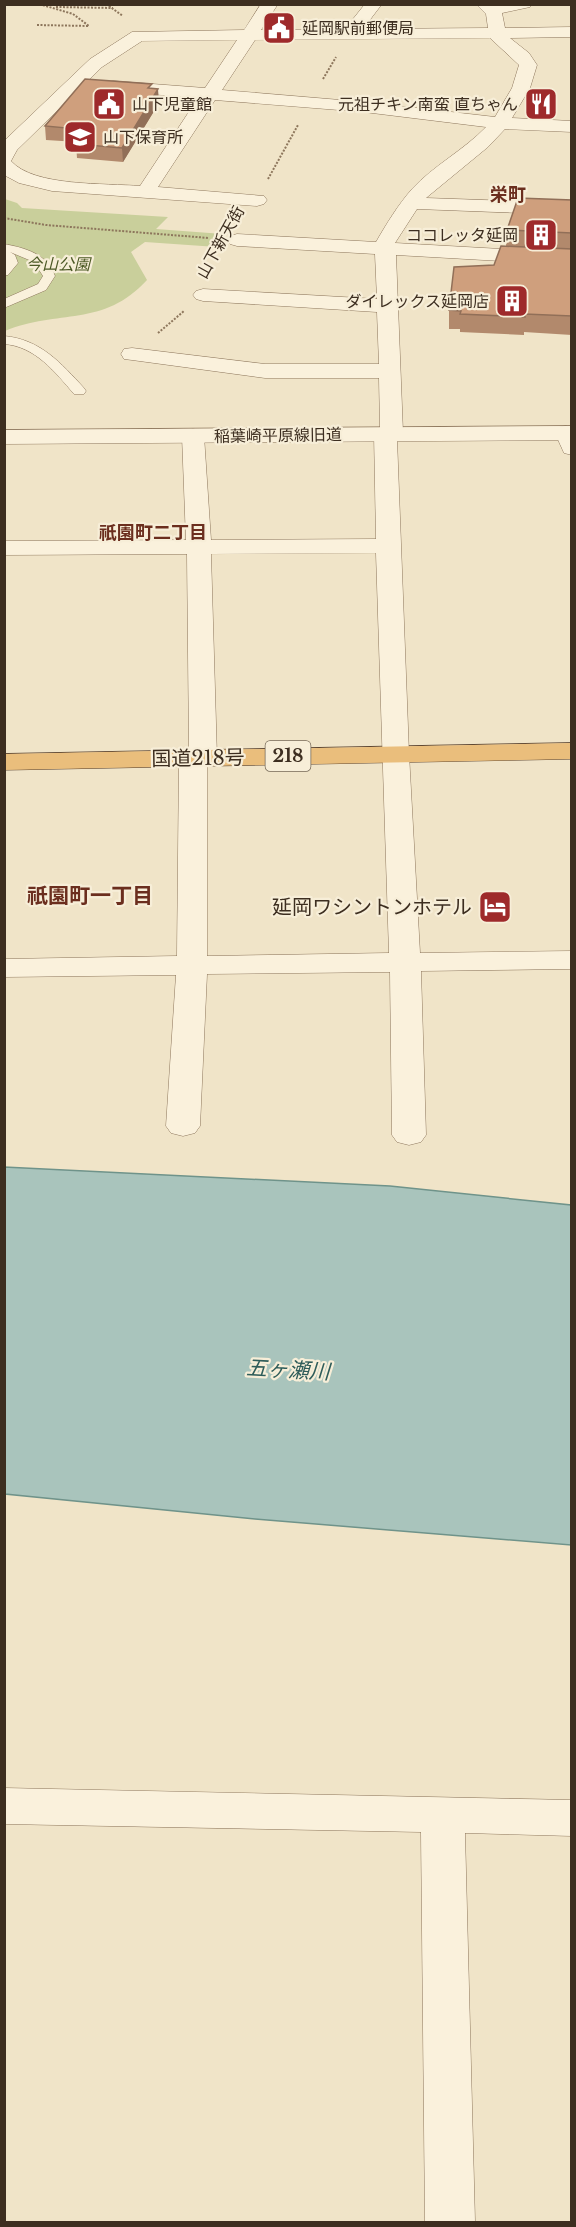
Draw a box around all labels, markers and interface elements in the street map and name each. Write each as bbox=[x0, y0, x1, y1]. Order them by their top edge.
public building icon: 延岡駅前郵便局 bbox=[261, 10, 297, 46]
place label: 延岡駅前郵便局 bbox=[302, 18, 414, 38]
public building icon: 山下児童館 bbox=[91, 86, 127, 122]
restaurant icon: 元祖チキン南蛮 直ちゃん bbox=[523, 86, 559, 122]
place label: 山下児童館 bbox=[132, 94, 212, 114]
place label: 元祖チキン南蛮 直ちゃん bbox=[338, 94, 518, 114]
school or university icon: 山下保育所 bbox=[62, 119, 98, 155]
place label: 山下保育所 bbox=[103, 127, 183, 147]
district label: 栄町 bbox=[490, 184, 526, 206]
street label: 山下新天街 bbox=[192, 202, 248, 282]
building icon: ココレッタ延岡 bbox=[523, 217, 559, 253]
place label: ココレッタ延岡 bbox=[406, 225, 518, 245]
park label: 今山公園 bbox=[26, 254, 92, 274]
building icon: ダイレックス延岡店 bbox=[494, 283, 530, 319]
place label: ダイレックス延岡店 bbox=[345, 291, 489, 311]
street label: 稲葉崎平原線旧道 bbox=[214, 424, 342, 446]
district label: 祇園町二丁目 bbox=[99, 522, 207, 544]
road number: 218 bbox=[266, 741, 310, 771]
street label: 国道218号 bbox=[151, 745, 245, 771]
district label: 祇園町一丁目 bbox=[27, 883, 153, 909]
hotel icon: 延岡ワシントンホテル bbox=[477, 889, 513, 925]
place label: 延岡ワシントンホテル bbox=[272, 895, 472, 919]
water label: 五ヶ瀬川 bbox=[245, 1355, 333, 1385]

